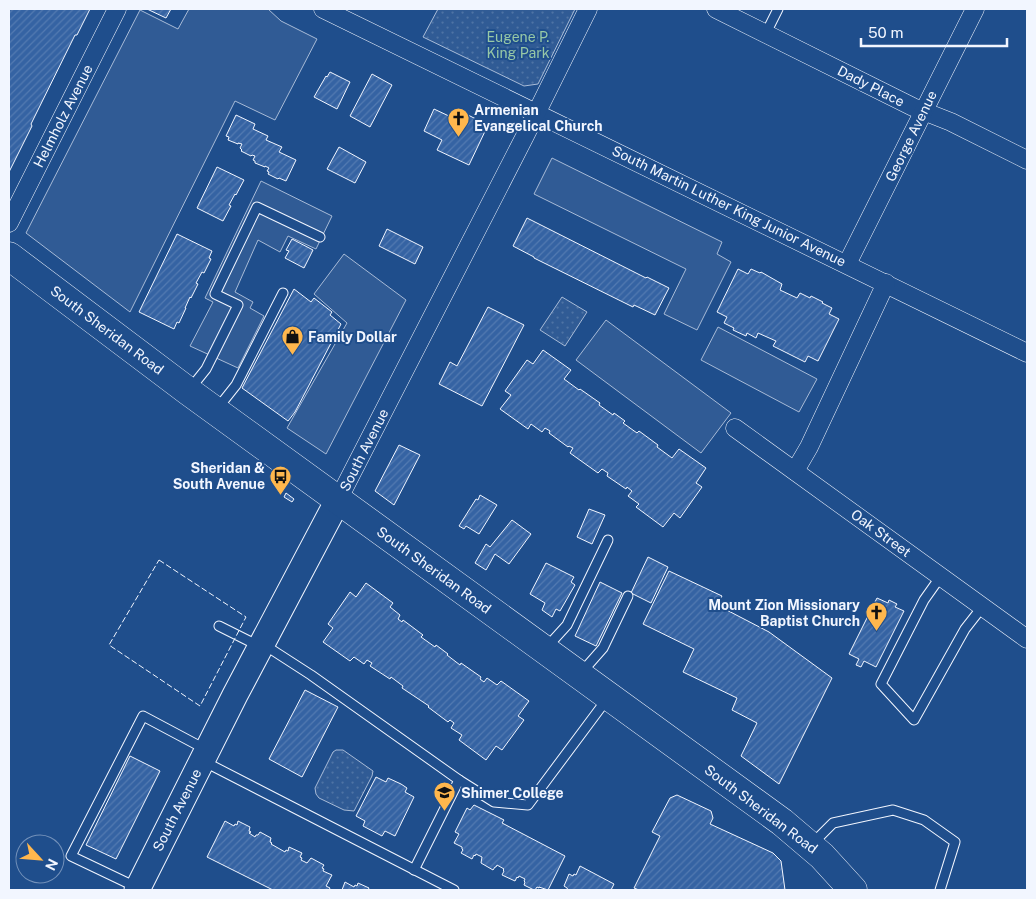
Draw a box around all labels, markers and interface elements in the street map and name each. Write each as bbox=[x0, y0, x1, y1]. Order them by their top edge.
scale bar bbox=[861, 15, 1007, 47]
text: 50 m bbox=[868, 24, 903, 41]
park label: Eugene P. King Park bbox=[486, 29, 550, 61]
street label: Helmholz Avenue bbox=[30, 62, 96, 170]
street label: Dady Place bbox=[835, 62, 907, 110]
street label: George Avenue bbox=[882, 88, 940, 184]
place label: Armenian Evangelical Church bbox=[474, 102, 603, 134]
church icon: Armenian Evangelical Church bbox=[446, 106, 470, 137]
street label: South Martin Luther King Junior Avenue bbox=[609, 142, 849, 270]
street label: South Sheridan Road bbox=[47, 282, 167, 378]
shop icon: Family Dollar bbox=[280, 325, 304, 356]
place label: Family Dollar bbox=[308, 329, 397, 345]
street label: South Avenue bbox=[336, 406, 392, 494]
place label: Sheridan & South Avenue bbox=[173, 460, 265, 492]
bus stop icon: Sheridan & South Avenue bbox=[269, 464, 293, 495]
street label: Oak Street bbox=[848, 506, 914, 560]
street label: South Sheridan Road bbox=[374, 523, 494, 617]
place label: Mount Zion Missionary Baptist Church bbox=[708, 597, 860, 629]
church icon: Mount Zion Missionary Baptist Church bbox=[864, 601, 888, 632]
street label: South Sheridan Road bbox=[701, 761, 821, 857]
street label: South Avenue bbox=[149, 766, 205, 854]
school or university icon: Shimer College bbox=[433, 781, 457, 812]
place label: Shimer College bbox=[461, 785, 564, 801]
north arrow bbox=[15, 834, 65, 884]
text: N bbox=[42, 856, 61, 873]

